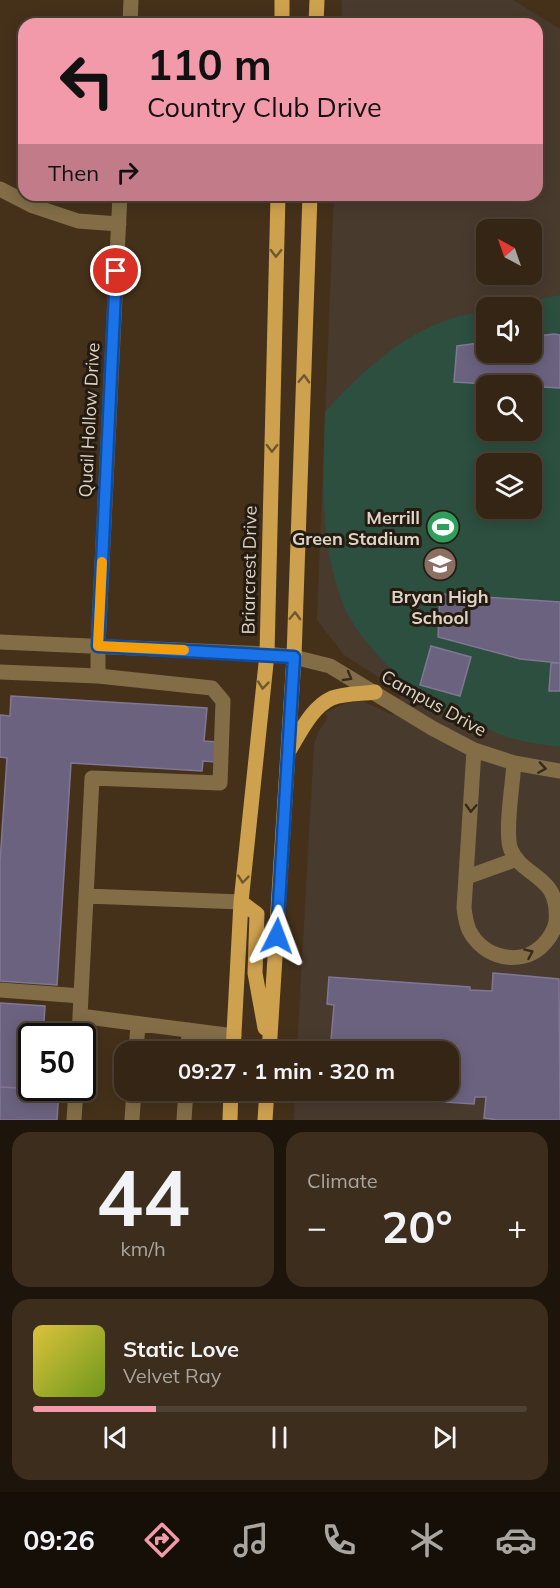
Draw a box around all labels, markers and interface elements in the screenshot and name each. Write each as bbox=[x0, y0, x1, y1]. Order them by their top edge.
text: 110 m bbox=[147, 38, 272, 91]
icon: left bbox=[48, 42, 126, 120]
text: Country Club Drive bbox=[147, 90, 382, 124]
icon: right bbox=[111, 156, 144, 189]
text: Then bbox=[48, 159, 99, 187]
north arrow bbox=[476, 219, 542, 285]
map controls bbox=[476, 219, 542, 519]
pin bbox=[90, 245, 141, 296]
one-way arrow bbox=[270, 249, 283, 258]
icon: arrive bbox=[99, 254, 132, 287]
button: sound bbox=[476, 297, 542, 363]
street label: Quail Hollow Drive bbox=[73, 342, 105, 498]
one-way arrow bbox=[297, 374, 310, 383]
button: search bbox=[476, 375, 542, 441]
one-way arrow bbox=[265, 444, 278, 453]
button: layers bbox=[476, 453, 542, 519]
street label: Briarcrest Drive bbox=[236, 505, 262, 635]
place label: Merrill Green Stadium bbox=[292, 506, 420, 550]
sports icon: Merrill Green Stadium bbox=[425, 509, 461, 545]
school or university icon: Bryan High School bbox=[422, 546, 458, 582]
place label: Bryan High School bbox=[391, 585, 489, 629]
one-way arrow bbox=[289, 611, 302, 620]
street label: Campus Drive bbox=[377, 665, 491, 741]
one-way arrow bbox=[342, 669, 352, 681]
one-way arrow bbox=[258, 681, 270, 690]
one-way arrow bbox=[537, 761, 547, 774]
one-way arrow bbox=[464, 804, 477, 813]
one-way arrow bbox=[237, 875, 250, 884]
position arrow bbox=[245, 904, 309, 968]
one-way arrow bbox=[523, 948, 534, 960]
speed limit sign: 50 bbox=[18, 1023, 96, 1101]
text: 09:27 · 1 min · 320 m bbox=[178, 1057, 395, 1085]
text: 44 bbox=[96, 1148, 190, 1246]
text: Climate bbox=[307, 1168, 378, 1193]
text: 20° bbox=[381, 1198, 453, 1254]
text: − bbox=[307, 1206, 327, 1247]
text: + bbox=[507, 1206, 527, 1247]
text: km/h bbox=[120, 1236, 166, 1261]
text: Static Love bbox=[123, 1335, 239, 1363]
text: Velvet Ray bbox=[123, 1363, 221, 1388]
icon: previous bbox=[99, 1421, 132, 1454]
icon: pause bbox=[263, 1421, 296, 1454]
icon: next bbox=[428, 1421, 461, 1454]
icon: directions bbox=[141, 1519, 183, 1561]
icon: music bbox=[230, 1519, 272, 1561]
icon: phone bbox=[318, 1519, 360, 1561]
icon: climate bbox=[406, 1519, 448, 1561]
icon: car bbox=[495, 1519, 537, 1561]
text: 09:26 bbox=[23, 1523, 95, 1557]

